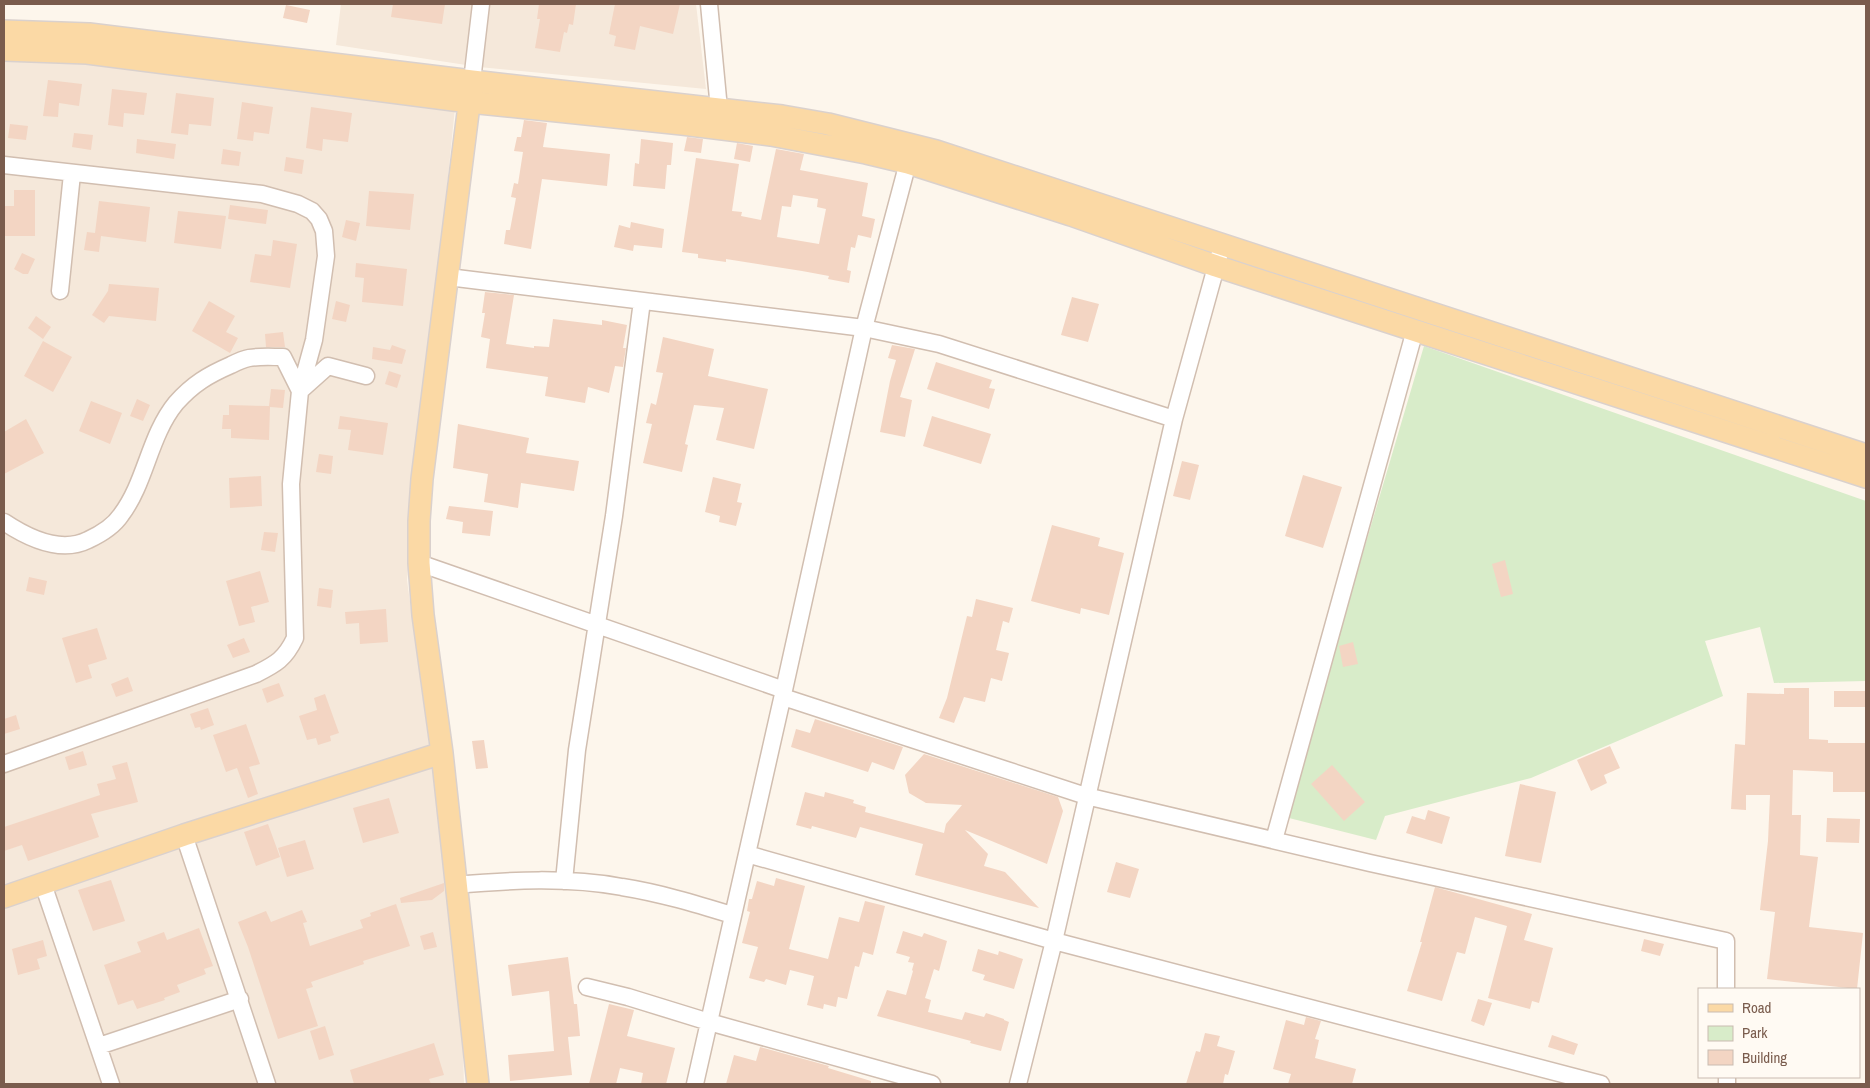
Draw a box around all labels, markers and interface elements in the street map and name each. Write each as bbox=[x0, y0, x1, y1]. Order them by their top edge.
legend bbox=[1698, 988, 1860, 1078]
text: Road bbox=[1742, 997, 1771, 1018]
text: Park bbox=[1742, 1022, 1768, 1043]
text: Building bbox=[1742, 1047, 1787, 1068]

